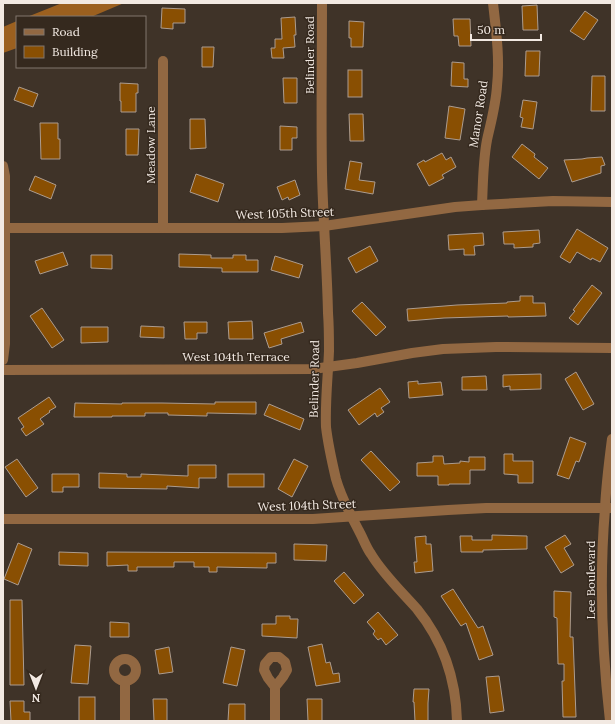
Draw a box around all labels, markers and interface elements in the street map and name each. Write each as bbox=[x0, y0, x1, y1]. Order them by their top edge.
legend bbox=[16, 16, 146, 68]
street label: Belinder Road bbox=[302, 16, 317, 94]
scale bar bbox=[471, 16, 541, 42]
text: 50 m bbox=[477, 22, 505, 37]
text: Road bbox=[52, 24, 80, 39]
text: Building bbox=[52, 44, 98, 59]
street label: Manor Road bbox=[465, 79, 491, 149]
street label: Meadow Lane bbox=[143, 106, 158, 184]
street label: West 105th Street bbox=[235, 204, 335, 222]
street label: Belinder Road bbox=[306, 340, 322, 418]
street label: West 104th Terrace bbox=[182, 349, 290, 364]
street label: West 104th Street bbox=[257, 496, 357, 514]
street label: Lee Boulevard bbox=[583, 541, 598, 619]
north arrow bbox=[16, 668, 56, 708]
text: N bbox=[31, 691, 40, 705]

